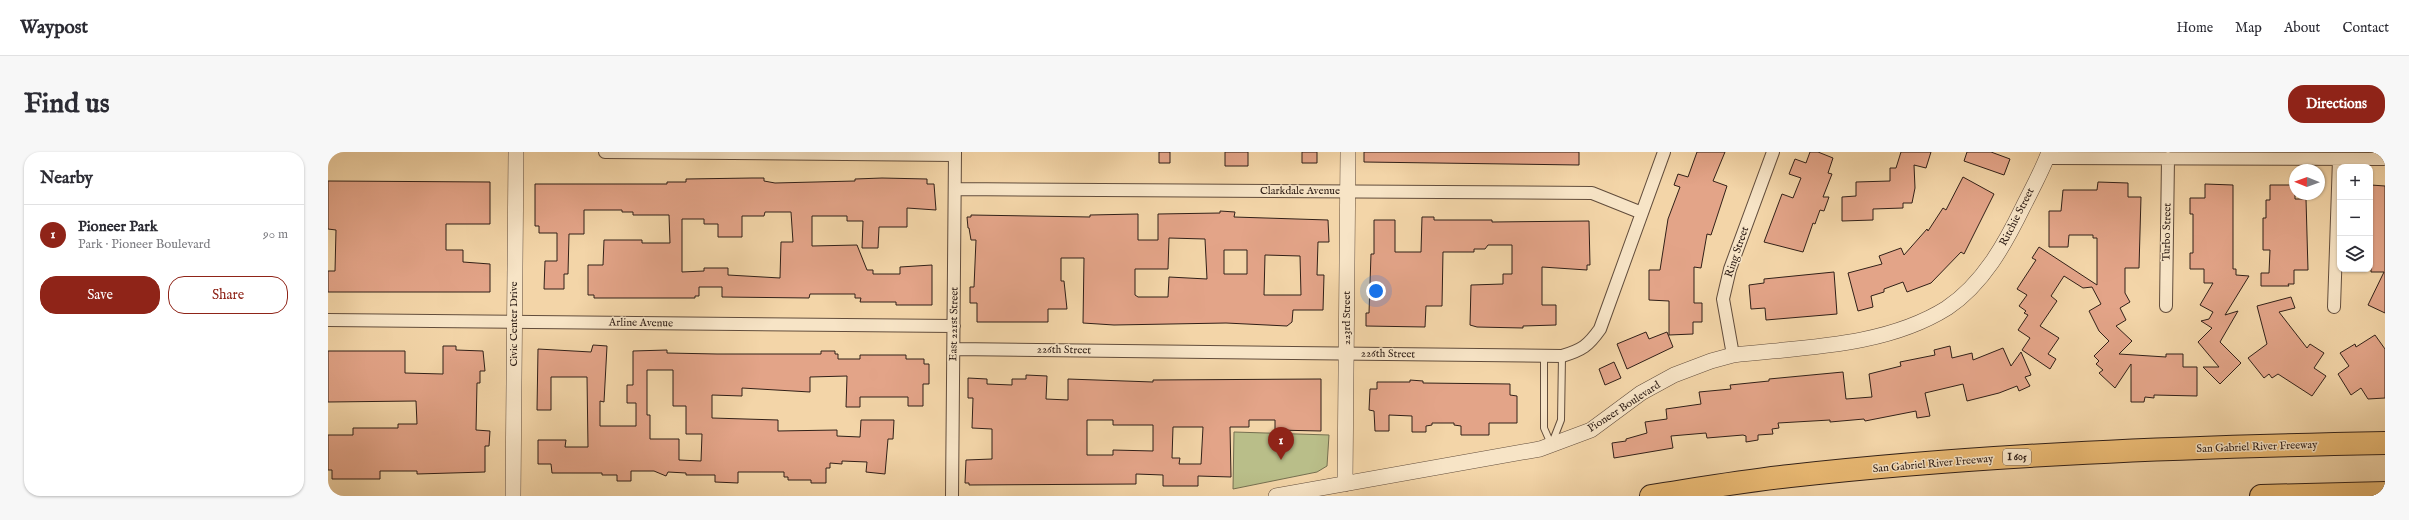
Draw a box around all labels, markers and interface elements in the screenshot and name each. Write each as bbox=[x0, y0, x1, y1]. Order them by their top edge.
text: Waypost bbox=[20, 16, 88, 40]
text: Home bbox=[2177, 19, 2213, 37]
text: Map bbox=[2235, 19, 2262, 37]
text: About bbox=[2284, 19, 2320, 37]
text: Contact bbox=[2342, 19, 2389, 37]
button: Directions bbox=[2288, 85, 2385, 123]
text: Find us bbox=[24, 87, 110, 122]
north arrow bbox=[2289, 164, 2325, 200]
map controls bbox=[2337, 164, 2373, 272]
button: + bbox=[2337, 164, 2373, 200]
text: Nearby bbox=[40, 168, 93, 189]
street label: Clarkdale Avenue bbox=[1260, 184, 1340, 198]
street label: Ritchie Street bbox=[1996, 185, 2038, 248]
button: − bbox=[2337, 200, 2373, 236]
street label: Turbo Street bbox=[2159, 202, 2175, 261]
text: Pioneer Park bbox=[78, 217, 158, 236]
street label: Ring Street bbox=[1722, 225, 1752, 279]
text: 1 bbox=[51, 226, 55, 243]
text: 90 m bbox=[263, 226, 288, 243]
text: Park · Pioneer Boulevard bbox=[78, 236, 210, 253]
button: layers bbox=[2337, 236, 2373, 272]
button: Save bbox=[40, 276, 160, 314]
button: Share bbox=[168, 276, 288, 314]
street label: Civic Center Drive bbox=[507, 281, 521, 367]
your location bbox=[1366, 281, 1386, 301]
street label: East 221st Street bbox=[946, 287, 962, 361]
street label: 223rd Street bbox=[1340, 291, 1354, 345]
street label: Arline Avenue bbox=[608, 315, 673, 331]
street label: 226th Street bbox=[1037, 343, 1092, 357]
street label: 226th Street bbox=[1361, 347, 1416, 361]
street label: Pioneer Boulevard bbox=[1585, 378, 1663, 436]
pin: 1 bbox=[1268, 427, 1294, 460]
street label: San Gabriel River Freeway bbox=[2196, 438, 2318, 456]
road number: I 605 bbox=[2003, 449, 2031, 465]
street label: San Gabriel River Freeway bbox=[1872, 452, 1995, 476]

